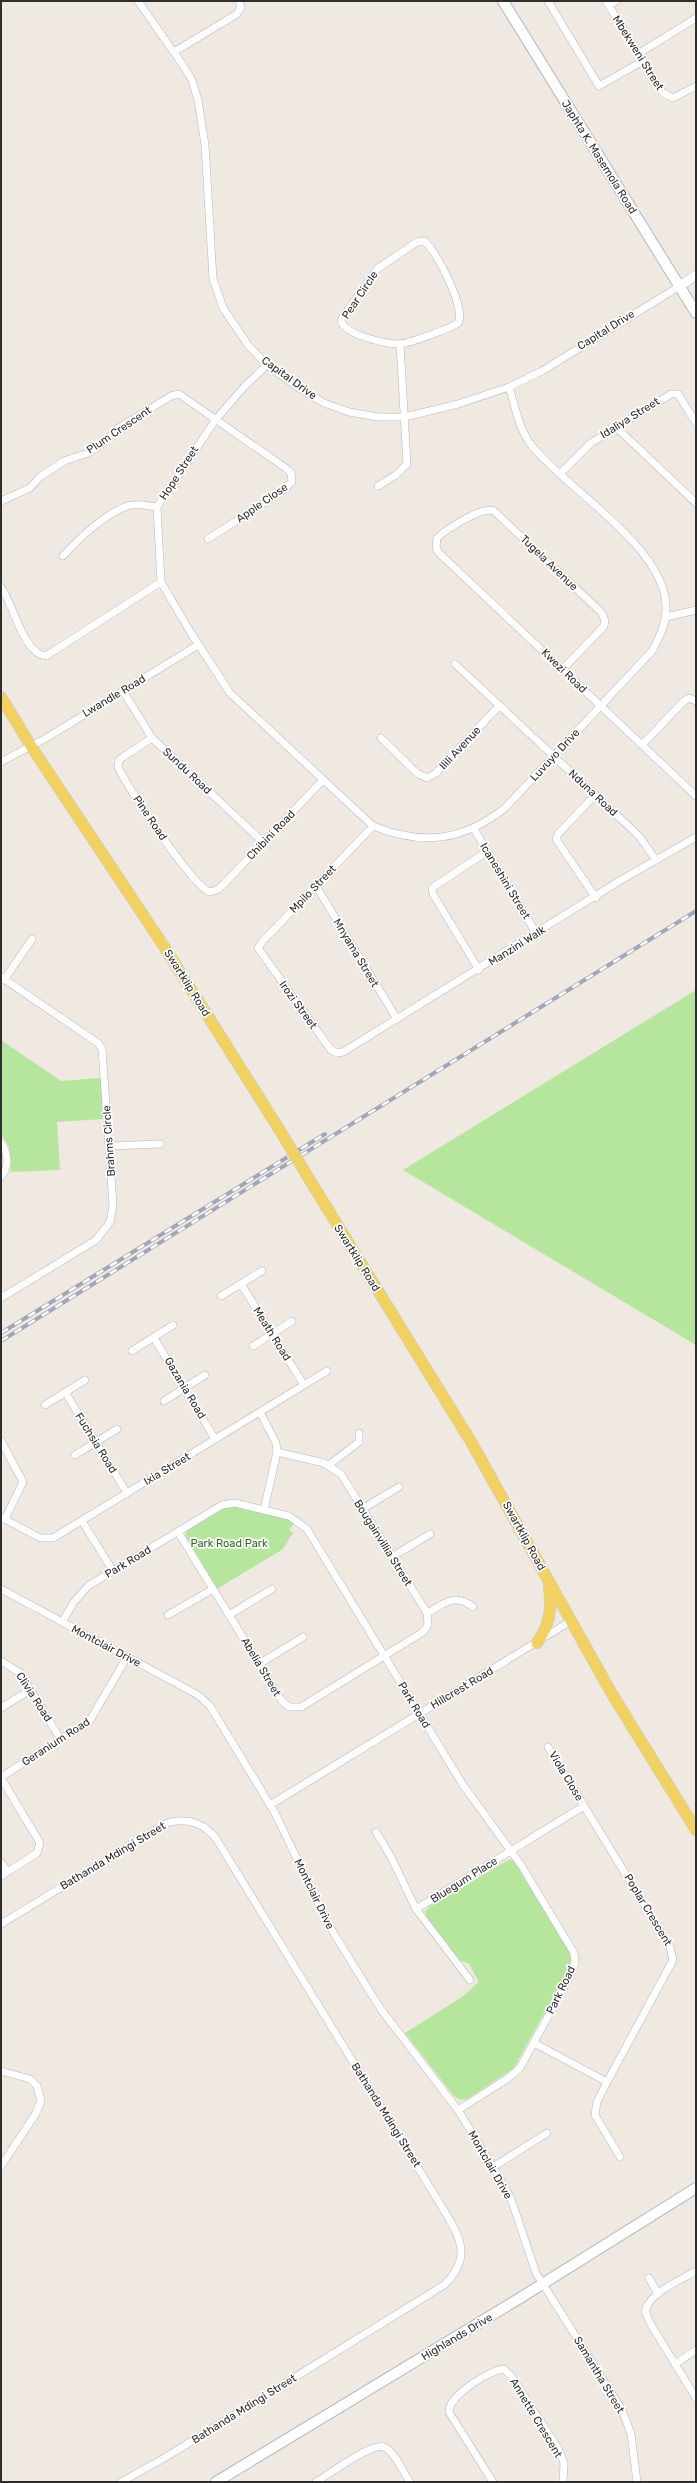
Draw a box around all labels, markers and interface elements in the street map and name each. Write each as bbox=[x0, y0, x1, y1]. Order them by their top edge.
street label: Mbekweni Street bbox=[610, 13, 667, 93]
street label: Japhta K. Masemola Road bbox=[559, 98, 639, 216]
street label: Pear Circle bbox=[339, 269, 381, 321]
street label: Capital Drive bbox=[575, 307, 637, 353]
street label: Capital Drive bbox=[259, 354, 319, 402]
street label: Idaliya Street bbox=[598, 394, 663, 441]
street label: Plum Crescent bbox=[84, 403, 154, 456]
street label: Hope Street bbox=[157, 443, 202, 502]
street label: Apple Close bbox=[234, 480, 290, 526]
street label: Tugela Avenue bbox=[518, 532, 580, 594]
street label: Kwezi Road bbox=[539, 646, 589, 696]
street label: Lwandle Road bbox=[80, 672, 148, 720]
street label: Ilili Avenue bbox=[437, 724, 483, 772]
street label: Luvuyo Drive bbox=[527, 726, 583, 784]
street label: Sundu Road bbox=[160, 745, 214, 797]
street label: Nduna Road bbox=[566, 767, 620, 819]
street label: Pine Road bbox=[130, 793, 170, 843]
street label: Chibini Road bbox=[244, 807, 298, 863]
street label: Icaneshini Street bbox=[477, 840, 533, 922]
street label: Mpilo Street bbox=[287, 862, 339, 916]
street label: Mnyama Street bbox=[330, 916, 382, 990]
street label: Manzini Walk bbox=[486, 923, 548, 969]
street label: Swartklip Road bbox=[161, 947, 213, 1019]
street label: Irozi Street bbox=[276, 978, 320, 1032]
street label: Brahms Circle bbox=[100, 1105, 118, 1177]
street label: Swartklip Road bbox=[331, 1222, 383, 1294]
street label: Meath Road bbox=[250, 1305, 294, 1363]
street label: Gazania Road bbox=[162, 1355, 208, 1421]
street label: Fuchsia Road bbox=[72, 1410, 120, 1476]
street label: Ixia Street bbox=[141, 1450, 193, 1488]
street label: Bougainvillia Street bbox=[351, 1497, 415, 1589]
street label: Swartklip Road bbox=[500, 1499, 548, 1573]
park label: Park Road Park bbox=[190, 1537, 268, 1550]
street label: Park Road bbox=[103, 1543, 153, 1581]
street label: Montclair Drive bbox=[69, 1622, 143, 1670]
street label: Abelia Street bbox=[238, 1635, 284, 1699]
street label: Hillcrest Road bbox=[428, 1664, 496, 1712]
street label: Clivia Road bbox=[13, 1670, 55, 1724]
street label: Park Road bbox=[395, 1680, 433, 1730]
street label: Geranium Road bbox=[20, 1715, 92, 1769]
street label: Viola Close bbox=[546, 1749, 586, 1803]
street label: Bathanda Mdingi Street bbox=[58, 1819, 169, 1893]
street label: Bluegum Place bbox=[428, 1854, 500, 1906]
street label: Montclair Drive bbox=[291, 1857, 337, 1931]
street label: Poplar Crescent bbox=[621, 1872, 675, 1949]
street label: Park Road bbox=[544, 1964, 578, 2016]
street label: Bathanda Mdingi Street bbox=[348, 2060, 424, 2170]
street label: Montclair Drive bbox=[465, 2129, 515, 2201]
street label: Highlands Drive bbox=[419, 2311, 495, 2363]
street label: Samantha Street bbox=[571, 2334, 627, 2416]
street label: Bathanda Mdingi Street bbox=[189, 2371, 299, 2447]
street label: Annette Crescent bbox=[507, 2376, 565, 2461]

